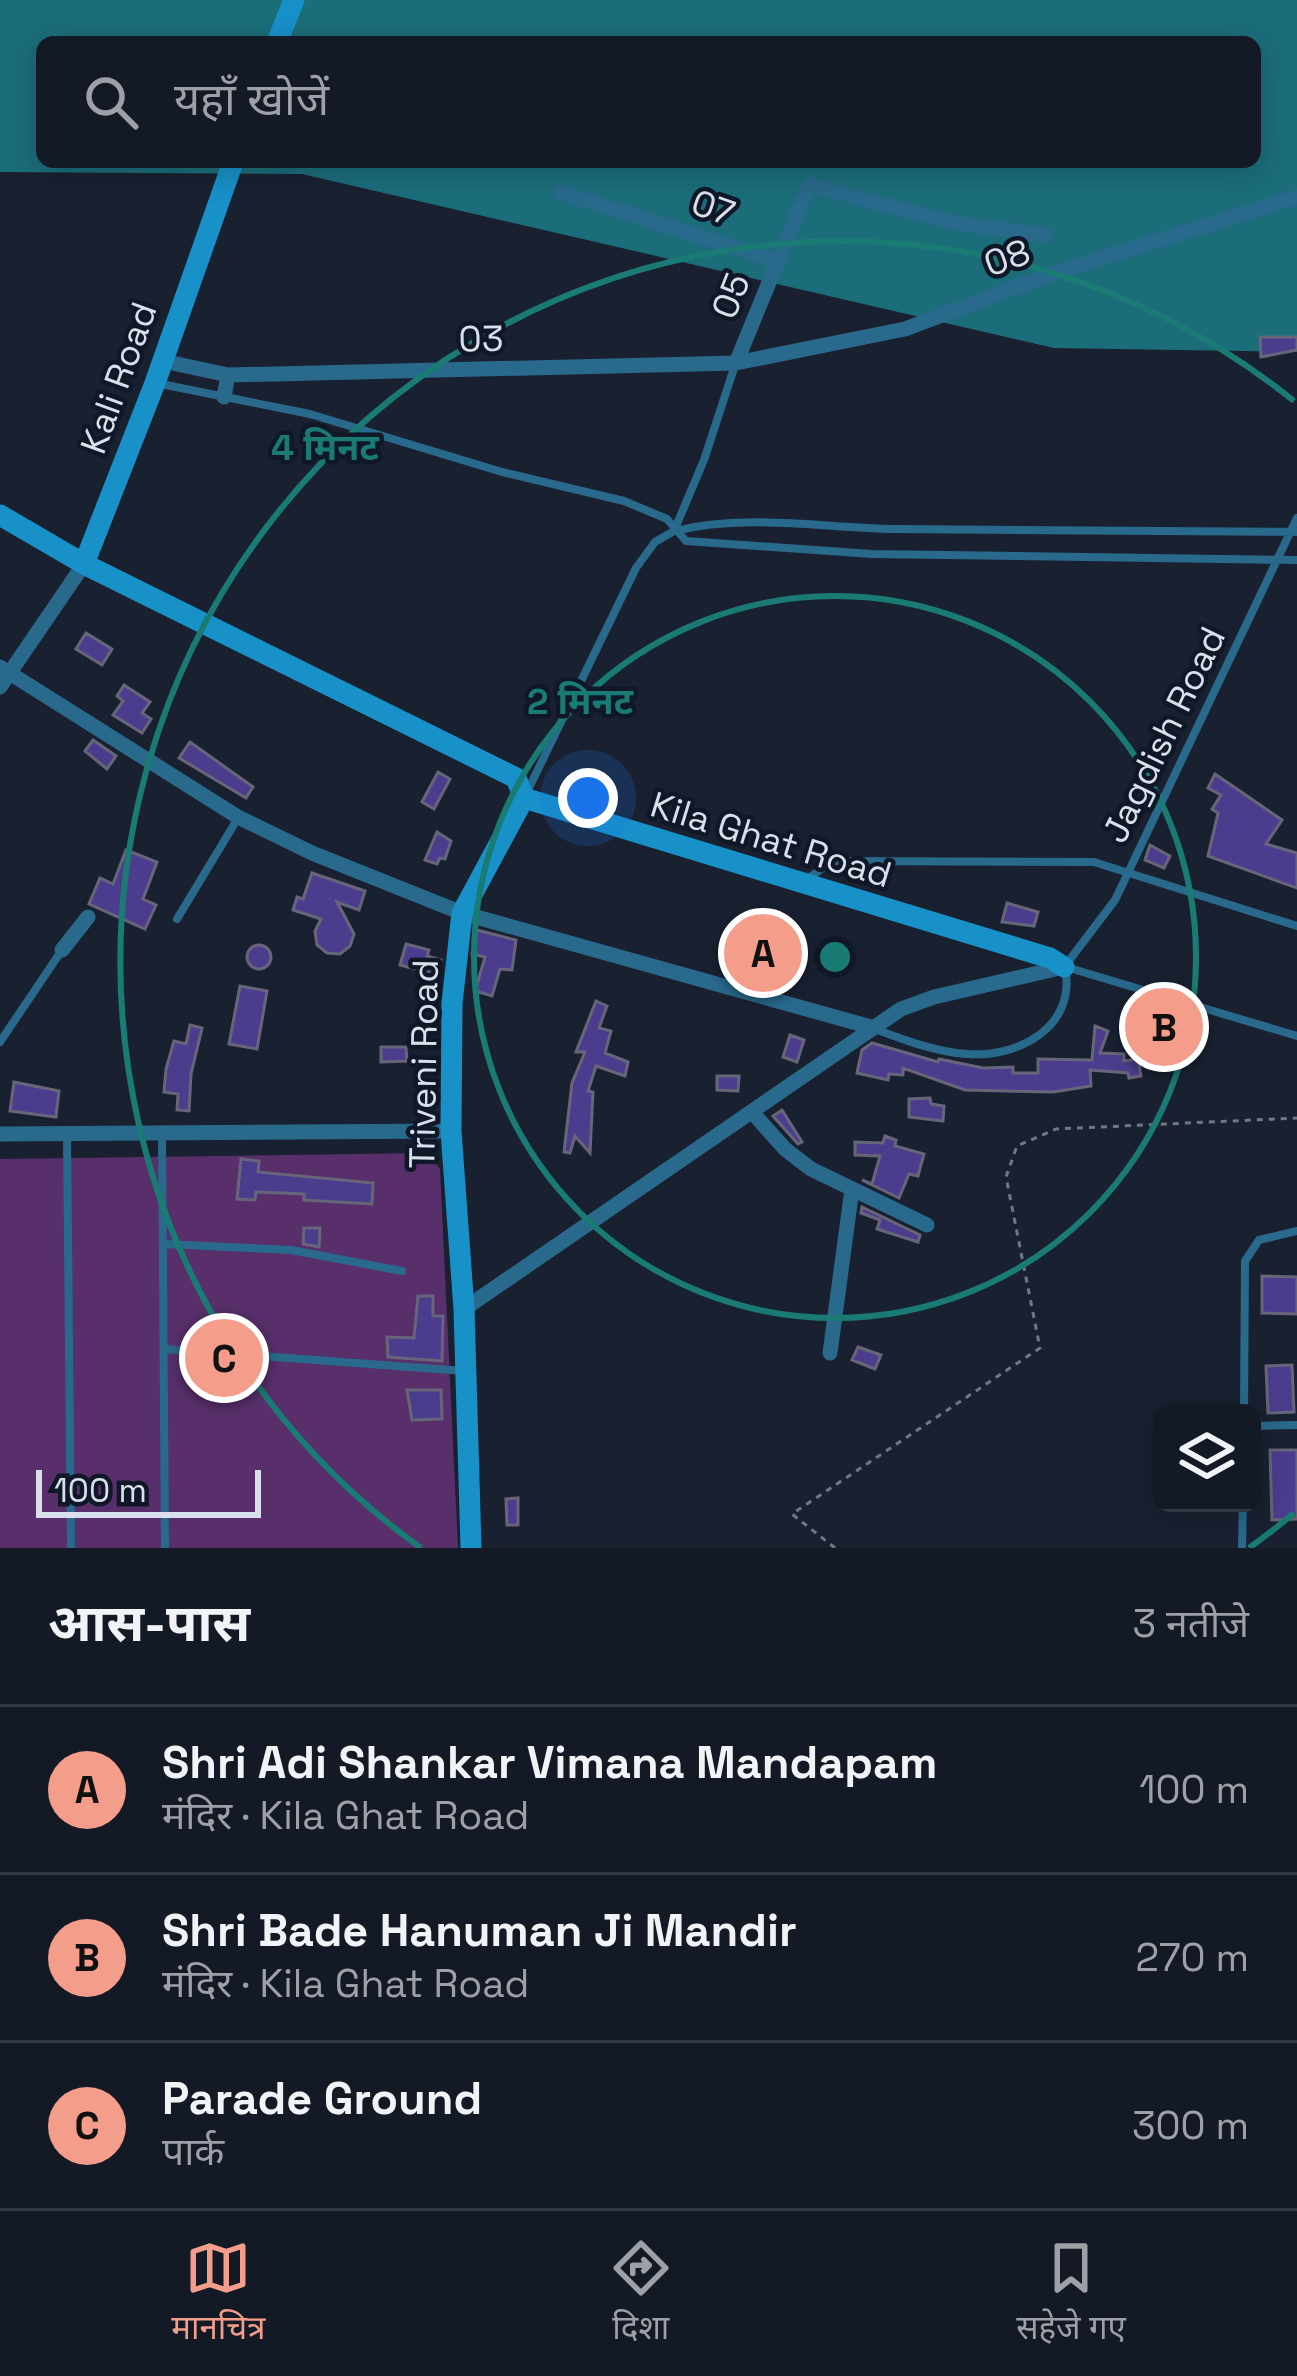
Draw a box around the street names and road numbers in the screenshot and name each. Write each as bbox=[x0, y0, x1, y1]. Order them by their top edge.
street label: 07 bbox=[685, 179, 741, 237]
street label: 08 bbox=[978, 229, 1036, 287]
street label: 05 bbox=[701, 267, 761, 325]
street label: Kali Road bbox=[70, 296, 168, 460]
street label: 03 bbox=[458, 316, 504, 362]
street label: Jagdish Road bbox=[1092, 620, 1236, 850]
street label: Kila Ghat Road bbox=[645, 782, 897, 898]
street label: Triveni Road bbox=[399, 959, 449, 1169]

